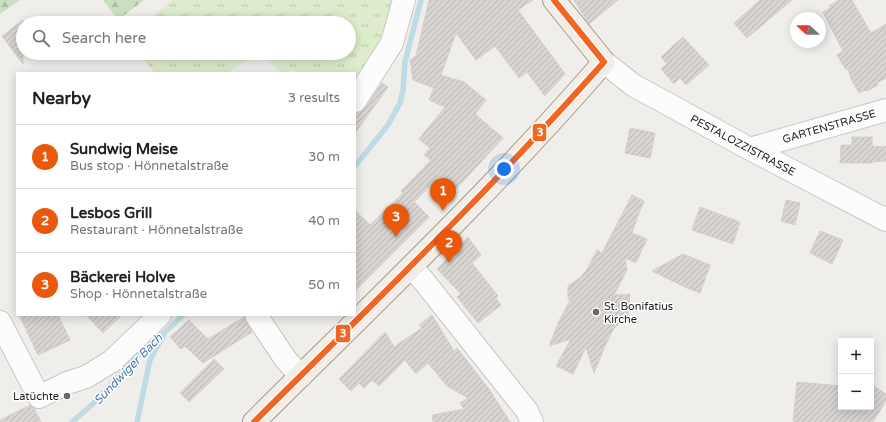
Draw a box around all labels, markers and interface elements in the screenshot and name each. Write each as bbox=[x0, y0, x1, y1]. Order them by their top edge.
north arrow bbox=[790, 12, 826, 48]
search box bbox=[16, 16, 356, 60]
icon: search bbox=[30, 27, 52, 49]
text: Search here bbox=[62, 29, 146, 47]
text: Nearby bbox=[32, 88, 91, 109]
text: 3 results bbox=[288, 90, 340, 106]
street label: GARTENSTRASSE bbox=[781, 107, 877, 146]
street label: PESTALOZZISTRASSE bbox=[688, 112, 798, 179]
line badge: 3 bbox=[532, 123, 547, 142]
text: 3 bbox=[537, 126, 544, 139]
text: Sundwig Meise bbox=[70, 140, 178, 158]
text: 1 bbox=[41, 149, 49, 165]
text: 30 m bbox=[308, 149, 340, 165]
text: Bus stop · Hönnetalstraße bbox=[70, 158, 229, 174]
your location bbox=[494, 159, 514, 179]
pin: 1 bbox=[430, 178, 456, 211]
text: Lesbos Grill bbox=[70, 204, 152, 222]
pin: 3 bbox=[383, 204, 409, 237]
text: 2 bbox=[41, 213, 49, 229]
text: 40 m bbox=[308, 213, 340, 229]
text: Restaurant · Hönnetalstraße bbox=[70, 222, 243, 238]
pin: 2 bbox=[436, 230, 462, 263]
text: Bäckerei Holve bbox=[70, 268, 175, 286]
text: 3 bbox=[41, 277, 49, 293]
text: 50 m bbox=[308, 277, 340, 293]
text: Shop · Hönnetalstraße bbox=[70, 286, 207, 302]
place label: St. Bonifatius Kirche bbox=[604, 300, 673, 326]
marker: St. Bonifatius Kirche bbox=[591, 307, 601, 317]
line badge: 3 bbox=[335, 324, 351, 343]
text: 3 bbox=[340, 327, 347, 340]
water label: Sundwiger Bach bbox=[91, 330, 166, 407]
map controls bbox=[838, 338, 874, 410]
button: + bbox=[838, 338, 874, 374]
button: − bbox=[838, 374, 874, 410]
place label: Latüchte bbox=[13, 390, 59, 403]
marker: Latüchte bbox=[62, 391, 72, 401]

